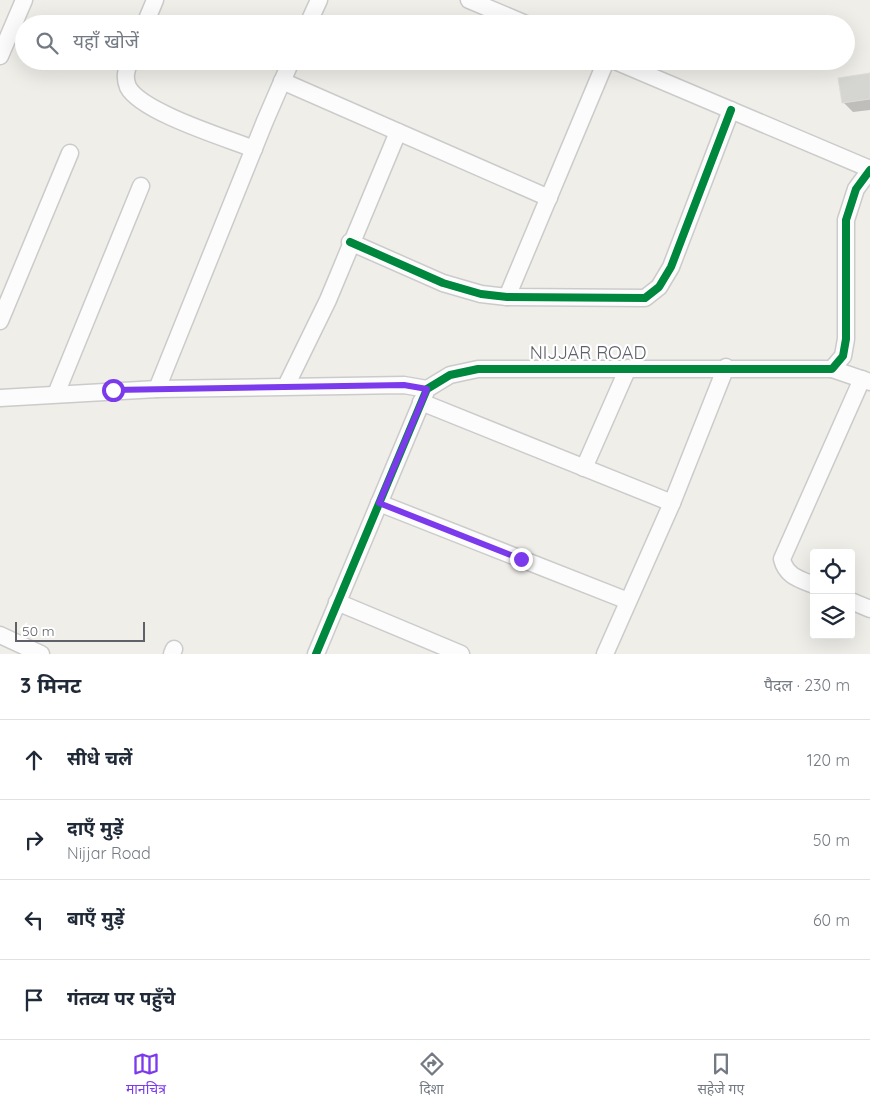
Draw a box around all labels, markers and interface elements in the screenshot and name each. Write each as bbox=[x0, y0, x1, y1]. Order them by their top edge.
search box bbox=[15, 15, 855, 70]
icon: search bbox=[33, 29, 61, 57]
text: यहाँ खोजें bbox=[73, 29, 139, 53]
street label: NIJJAR ROAD bbox=[530, 341, 646, 364]
route start bbox=[102, 379, 125, 402]
route end bbox=[510, 548, 533, 571]
map controls bbox=[810, 549, 855, 639]
button: locate bbox=[810, 549, 855, 594]
button: layers bbox=[810, 594, 855, 639]
scale bar bbox=[15, 619, 145, 642]
text: 50 m bbox=[22, 622, 55, 640]
text: 3 मिनट bbox=[20, 672, 81, 698]
text: पैदल · 230 m bbox=[764, 675, 850, 695]
icon: ahead bbox=[20, 746, 48, 774]
text: सीधे चलें bbox=[67, 746, 132, 770]
text: 120 m bbox=[807, 750, 850, 770]
text: दाएँ मुड़ें bbox=[67, 816, 123, 840]
icon: right bbox=[20, 826, 48, 854]
text: 50 m bbox=[813, 830, 850, 850]
text: Nijjar Road bbox=[67, 843, 151, 863]
icon: left bbox=[20, 906, 48, 934]
text: बाएँ मुड़ें bbox=[67, 906, 124, 930]
text: 60 m bbox=[813, 910, 850, 930]
icon: arrive bbox=[20, 986, 48, 1014]
text: गंतव्य पर पहुँचे bbox=[67, 986, 175, 1010]
tab: मानचित्र bbox=[126, 1050, 166, 1100]
tab: दिशा bbox=[418, 1050, 446, 1100]
tab: सहेजे गए bbox=[697, 1050, 744, 1100]

